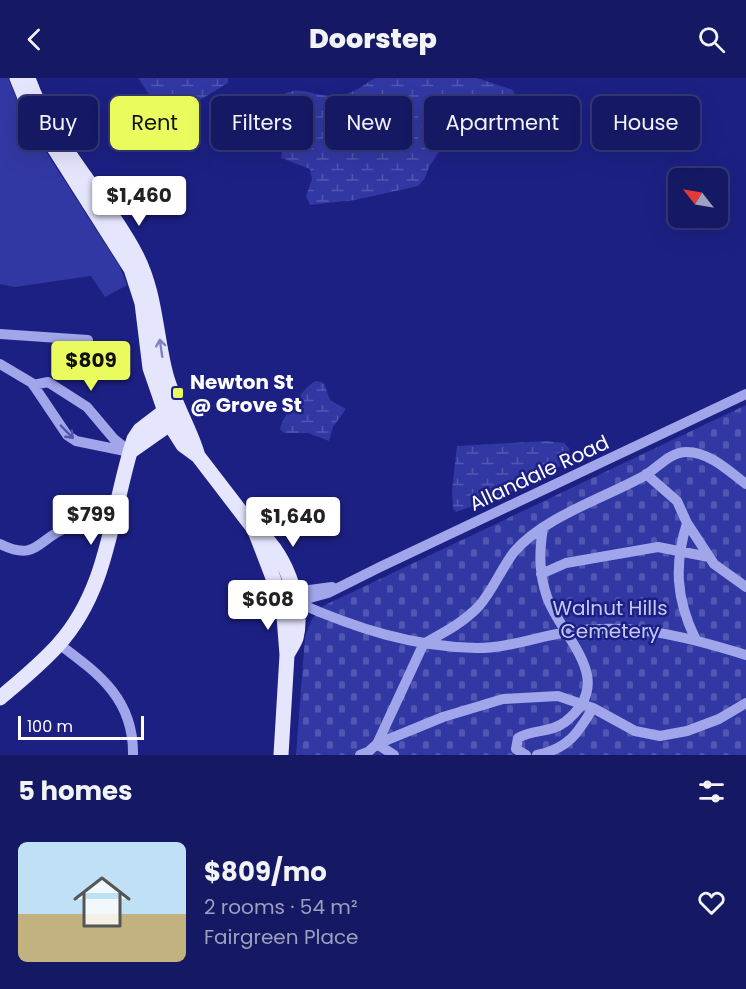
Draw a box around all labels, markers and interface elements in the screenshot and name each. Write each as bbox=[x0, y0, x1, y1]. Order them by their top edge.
text: Doorstep bbox=[309, 20, 437, 57]
icon: back bbox=[18, 23, 51, 56]
icon: search bbox=[695, 23, 728, 56]
chip: Buy bbox=[18, 96, 98, 150]
chip: Rent bbox=[110, 96, 199, 150]
chip: Filters bbox=[211, 96, 313, 150]
chip: New bbox=[325, 96, 412, 150]
chip: Apartment bbox=[424, 96, 580, 150]
chip: House bbox=[592, 96, 700, 150]
north arrow bbox=[668, 168, 728, 228]
map controls bbox=[668, 168, 728, 228]
pin: $1,460 bbox=[90, 176, 188, 227]
text: $1,460 bbox=[106, 181, 172, 209]
one-way arrow bbox=[156, 338, 167, 358]
pin: $809 bbox=[55, 341, 127, 392]
text: $809 bbox=[65, 346, 117, 374]
place label: Newton St @ Grove St bbox=[190, 368, 302, 419]
marker: Newton St @ Grove St bbox=[171, 386, 185, 400]
one-way arrow bbox=[59, 425, 74, 440]
street label: Allandale Road bbox=[465, 428, 613, 518]
pin: $799 bbox=[55, 495, 127, 546]
pin: $1,640 bbox=[244, 497, 342, 548]
text: $799 bbox=[67, 500, 115, 528]
text: $1,640 bbox=[260, 502, 326, 530]
pin: $608 bbox=[232, 580, 304, 631]
text: $608 bbox=[242, 585, 294, 613]
park label: Walnut Hills Cemetery bbox=[552, 594, 668, 645]
scale bar bbox=[18, 713, 144, 740]
text: 100 m bbox=[27, 715, 73, 738]
text: 5 homes bbox=[18, 773, 133, 809]
icon: filters bbox=[695, 775, 728, 808]
text: $809/mo bbox=[204, 854, 327, 890]
icon: home bbox=[66, 866, 138, 938]
icon: heart bbox=[695, 886, 728, 919]
text: 2 rooms · 54 m² bbox=[204, 893, 358, 921]
text: Fairgreen Place bbox=[204, 923, 358, 951]

